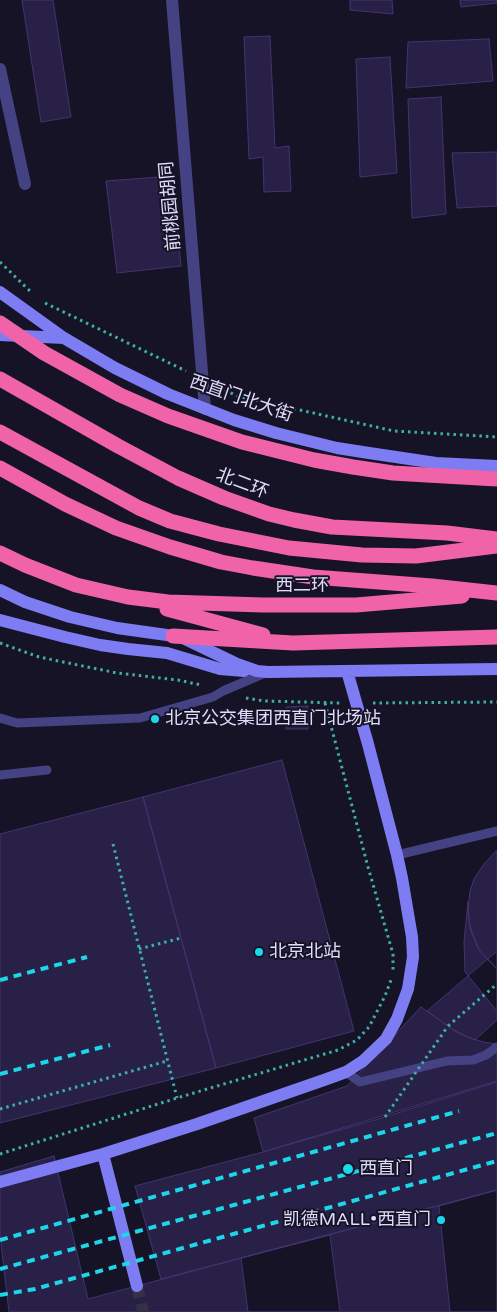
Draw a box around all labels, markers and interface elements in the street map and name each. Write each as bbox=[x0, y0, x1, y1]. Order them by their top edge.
street label: 前桃园胡同 bbox=[156, 160, 186, 252]
street label: 西直门北大街 bbox=[186, 371, 296, 427]
street label: 北二环 bbox=[213, 464, 271, 504]
street label: 西二环 bbox=[275, 575, 329, 597]
place label: 北京公交集团西直门北场站 bbox=[165, 708, 381, 730]
marker: 北京公交集团西直门北场站 bbox=[149, 713, 161, 725]
place label: 北京北站 bbox=[269, 941, 341, 963]
marker: 北京北站 bbox=[253, 946, 265, 958]
place label: 西直门 bbox=[359, 1158, 413, 1180]
marker: 西直门 bbox=[341, 1162, 355, 1176]
place label: 凯德MALL•西直门 bbox=[283, 1209, 431, 1231]
marker: 凯德MALL•西直门 bbox=[435, 1214, 447, 1226]

